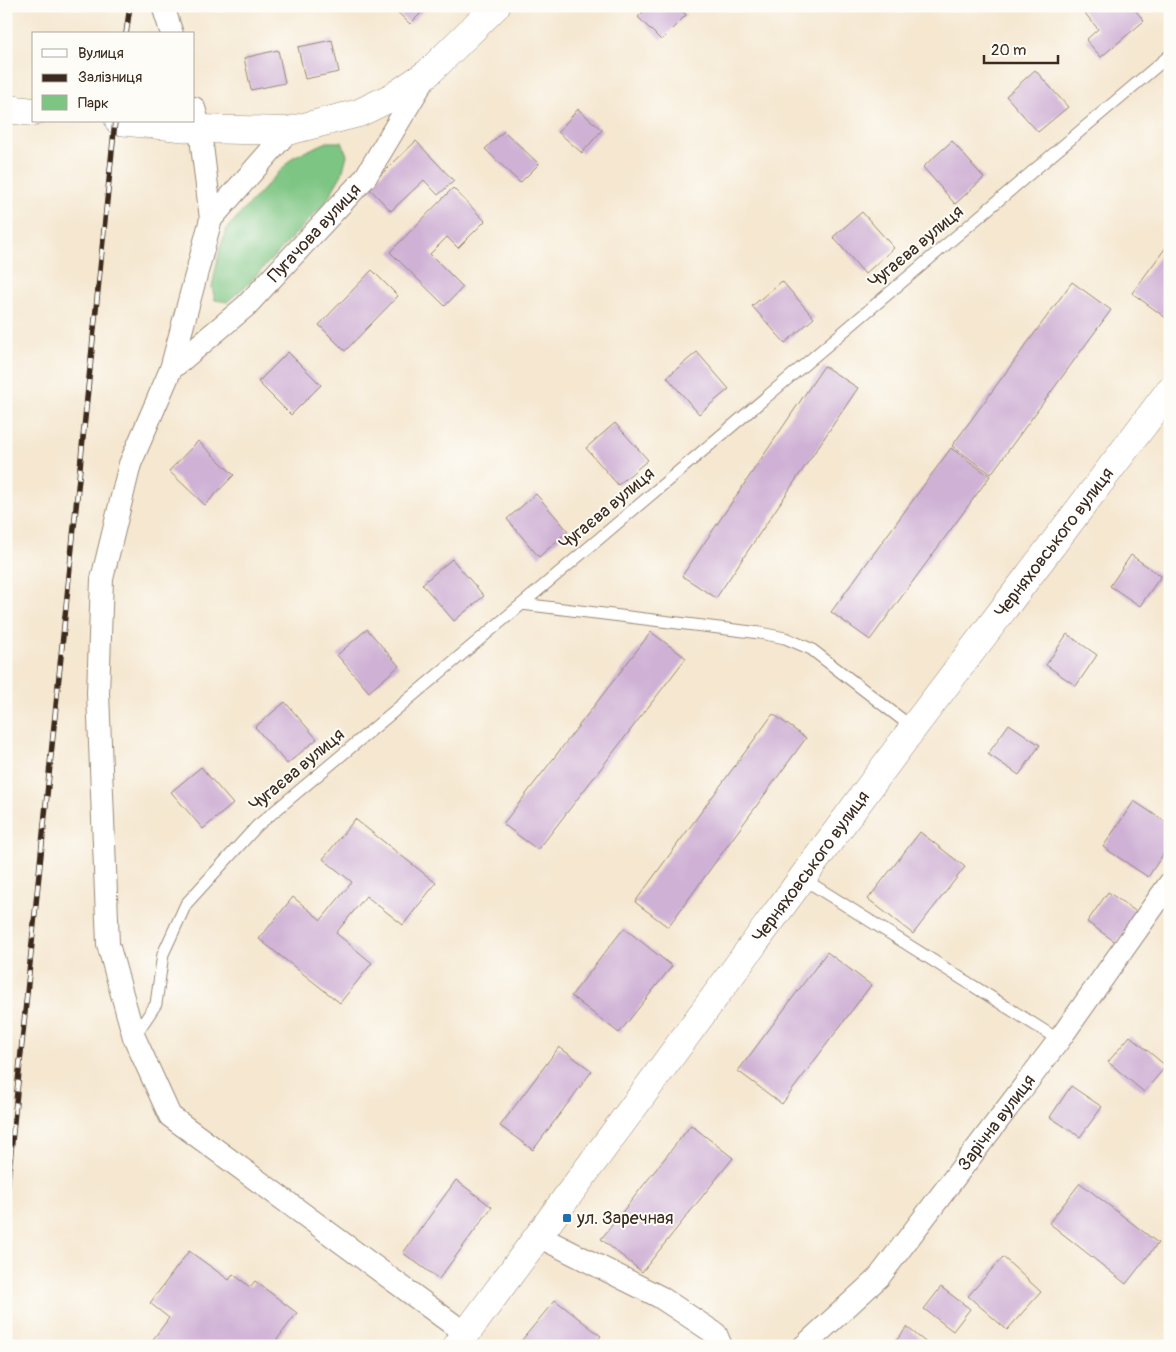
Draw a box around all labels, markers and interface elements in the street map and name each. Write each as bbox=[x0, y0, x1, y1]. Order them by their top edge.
legend bbox=[32, 32, 195, 122]
scale bar bbox=[984, 32, 1057, 64]
text: 20 m bbox=[991, 41, 1026, 60]
text: Вулиця bbox=[78, 44, 124, 63]
text: Залізниця bbox=[78, 68, 142, 87]
text: Парк bbox=[78, 94, 109, 113]
street label: Пугачова вулиця bbox=[263, 178, 366, 287]
street label: Чугаєва вулиця bbox=[864, 200, 968, 294]
street label: Чугаєва вулиця bbox=[555, 462, 659, 556]
street label: Черняховського вулиця bbox=[989, 463, 1119, 622]
street label: Чугаєва вулиця bbox=[245, 723, 349, 817]
street label: Черняховського вулиця bbox=[747, 786, 874, 947]
street label: Зарічна вулиця bbox=[952, 1070, 1040, 1175]
place label: ул. Заречная bbox=[576, 1207, 673, 1230]
marker: ул. Заречная bbox=[561, 1212, 573, 1224]

